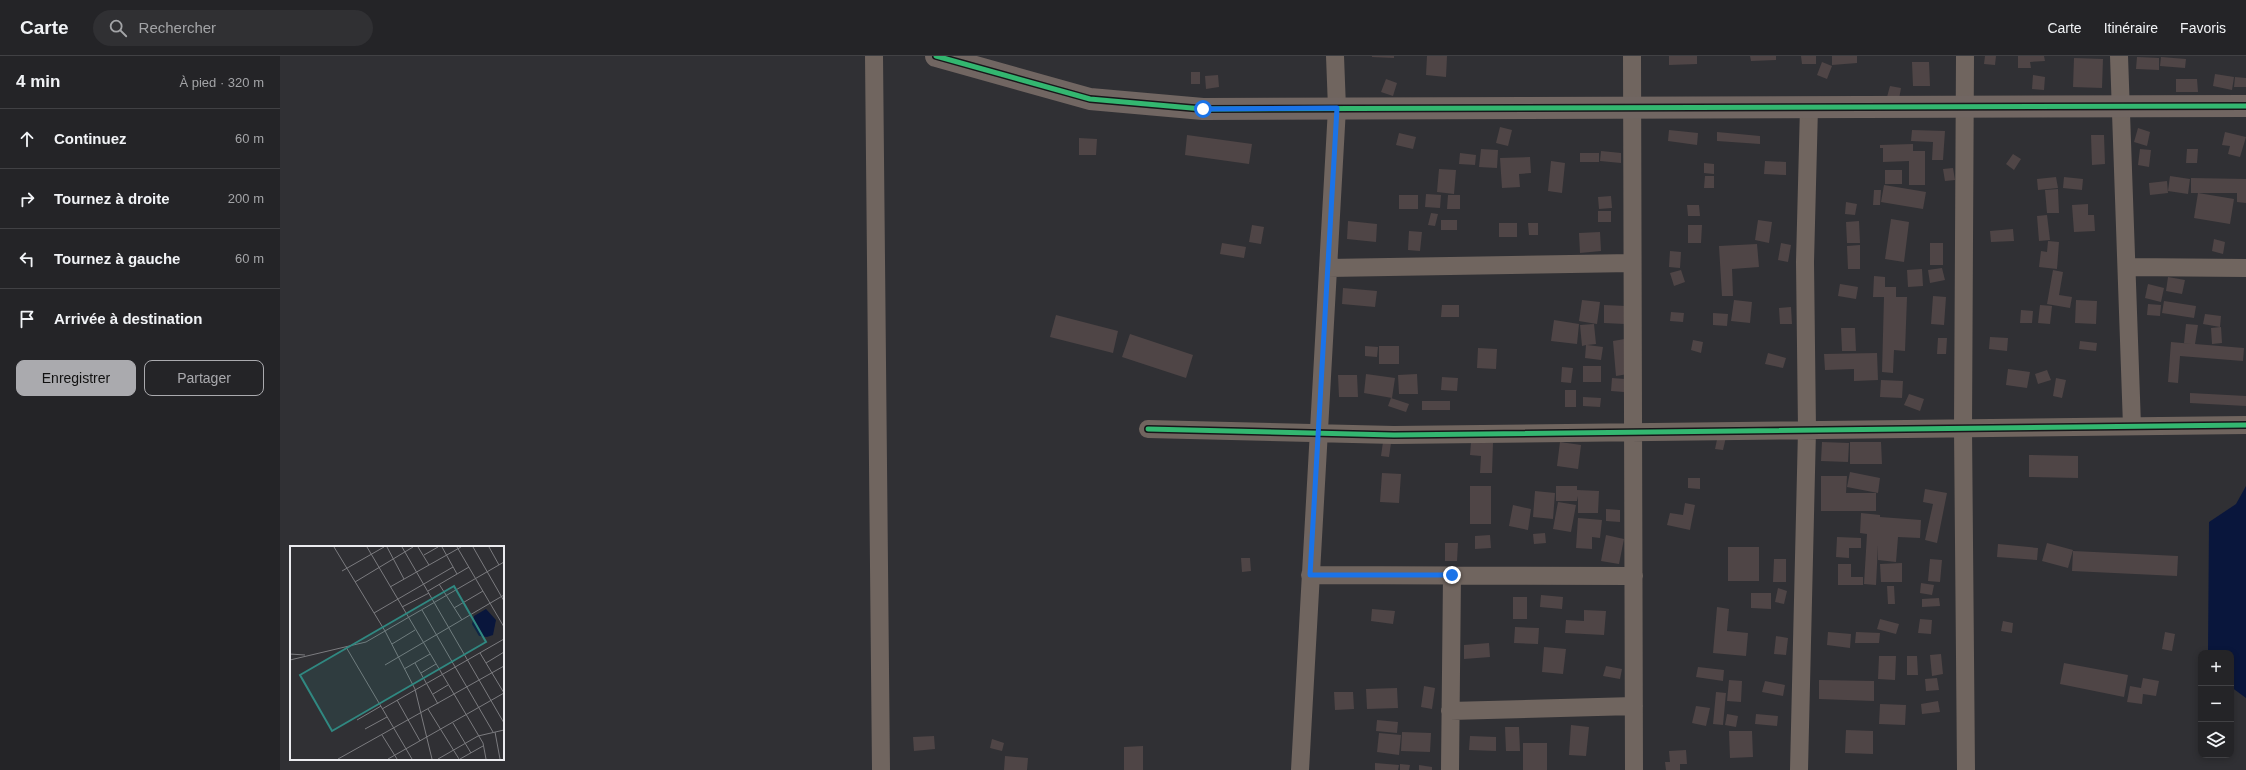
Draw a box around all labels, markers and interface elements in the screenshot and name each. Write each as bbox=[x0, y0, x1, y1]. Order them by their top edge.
search box bbox=[93, 10, 373, 46]
text: Carte bbox=[20, 17, 69, 38]
icon: search bbox=[107, 17, 129, 39]
text: Rechercher bbox=[139, 19, 216, 36]
text: Carte bbox=[2047, 20, 2082, 36]
text: Itinéraire bbox=[2104, 20, 2158, 36]
text: Favoris bbox=[2180, 20, 2226, 36]
text: 4 min bbox=[16, 72, 60, 91]
text: À pied · 320 m bbox=[179, 75, 264, 90]
route start bbox=[1194, 100, 1212, 118]
icon: ahead bbox=[16, 128, 38, 150]
text: Continuez bbox=[54, 130, 127, 147]
text: 60 m bbox=[235, 131, 264, 146]
icon: right bbox=[16, 188, 38, 210]
text: Tournez à droite bbox=[54, 190, 170, 207]
text: 200 m bbox=[228, 191, 264, 206]
icon: left bbox=[16, 248, 38, 270]
text: Tournez à gauche bbox=[54, 250, 180, 267]
text: 60 m bbox=[235, 251, 264, 266]
icon: arrive bbox=[16, 308, 38, 330]
text: Arrivée à destination bbox=[54, 310, 202, 327]
button: Enregistrer bbox=[16, 360, 136, 396]
button: Partager bbox=[144, 360, 264, 396]
inset map bbox=[290, 546, 504, 760]
route end bbox=[1443, 566, 1461, 584]
map controls bbox=[2198, 650, 2234, 758]
button: + bbox=[2198, 650, 2234, 686]
button: − bbox=[2198, 686, 2234, 722]
button: layers bbox=[2198, 722, 2234, 758]

